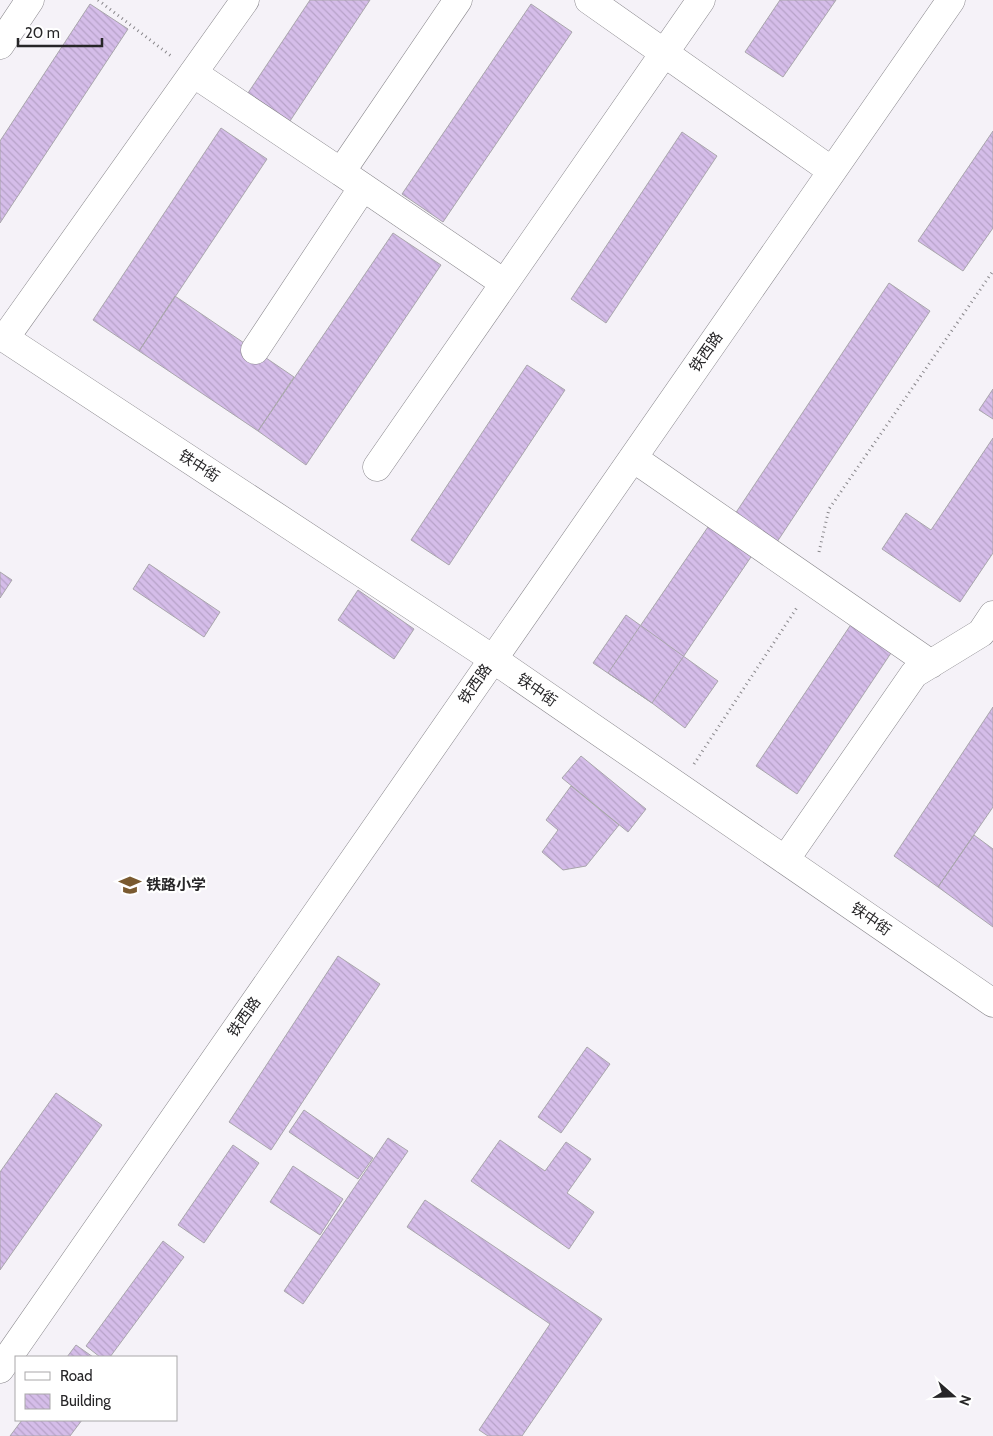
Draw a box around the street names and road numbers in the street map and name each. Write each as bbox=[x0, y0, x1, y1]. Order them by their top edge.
street label: 铁西路 bbox=[686, 328, 726, 376]
street label: 铁中街 bbox=[175, 446, 223, 486]
street label: 铁西路 bbox=[455, 660, 495, 708]
street label: 铁中街 bbox=[513, 670, 561, 710]
street label: 铁中街 bbox=[847, 899, 895, 939]
street label: 铁西路 bbox=[224, 993, 264, 1041]

